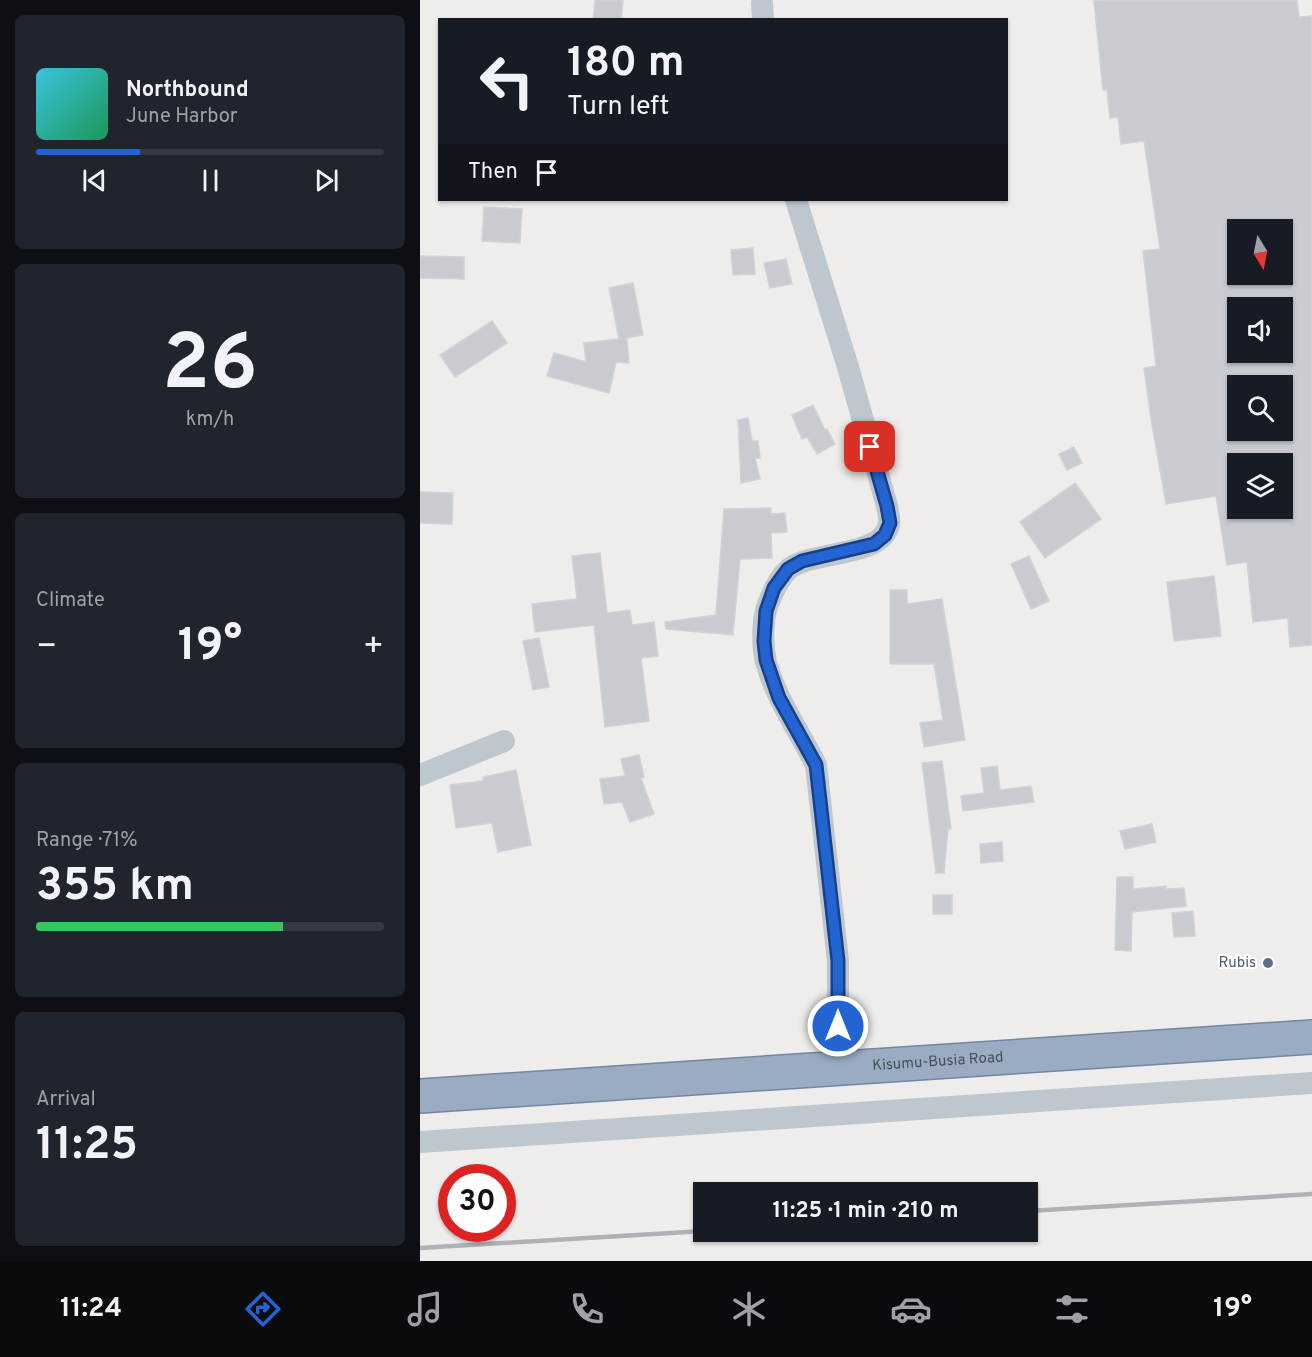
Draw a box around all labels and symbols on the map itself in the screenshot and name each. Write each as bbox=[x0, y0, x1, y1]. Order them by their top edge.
north arrow bbox=[1227, 219, 1293, 285]
pin bbox=[844, 421, 895, 472]
place label: Rubis bbox=[1219, 954, 1256, 973]
marker: Rubis bbox=[1261, 956, 1275, 970]
position arrow bbox=[806, 994, 870, 1058]
street label: Kisumu-Busia Road bbox=[872, 1048, 1004, 1076]
speed limit sign: 30 bbox=[438, 1164, 516, 1242]

